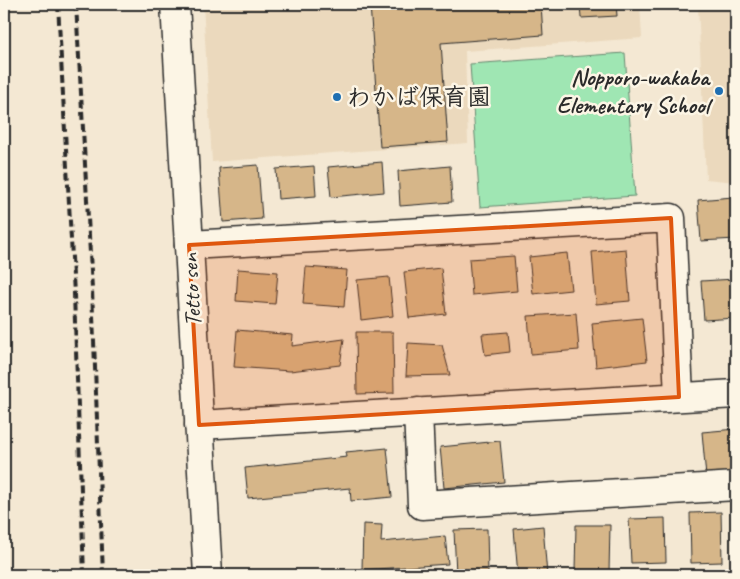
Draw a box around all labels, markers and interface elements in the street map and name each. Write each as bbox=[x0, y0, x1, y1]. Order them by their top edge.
place label: Nopporo-wakaba Elementary School bbox=[557, 62, 714, 120]
place label: わかば保育園 bbox=[347, 82, 491, 112]
marker: Nopporo-wakaba Elementary School bbox=[713, 85, 725, 97]
marker: わかば保育園 bbox=[331, 91, 343, 103]
street label: Tetto sen bbox=[174, 251, 208, 328]

